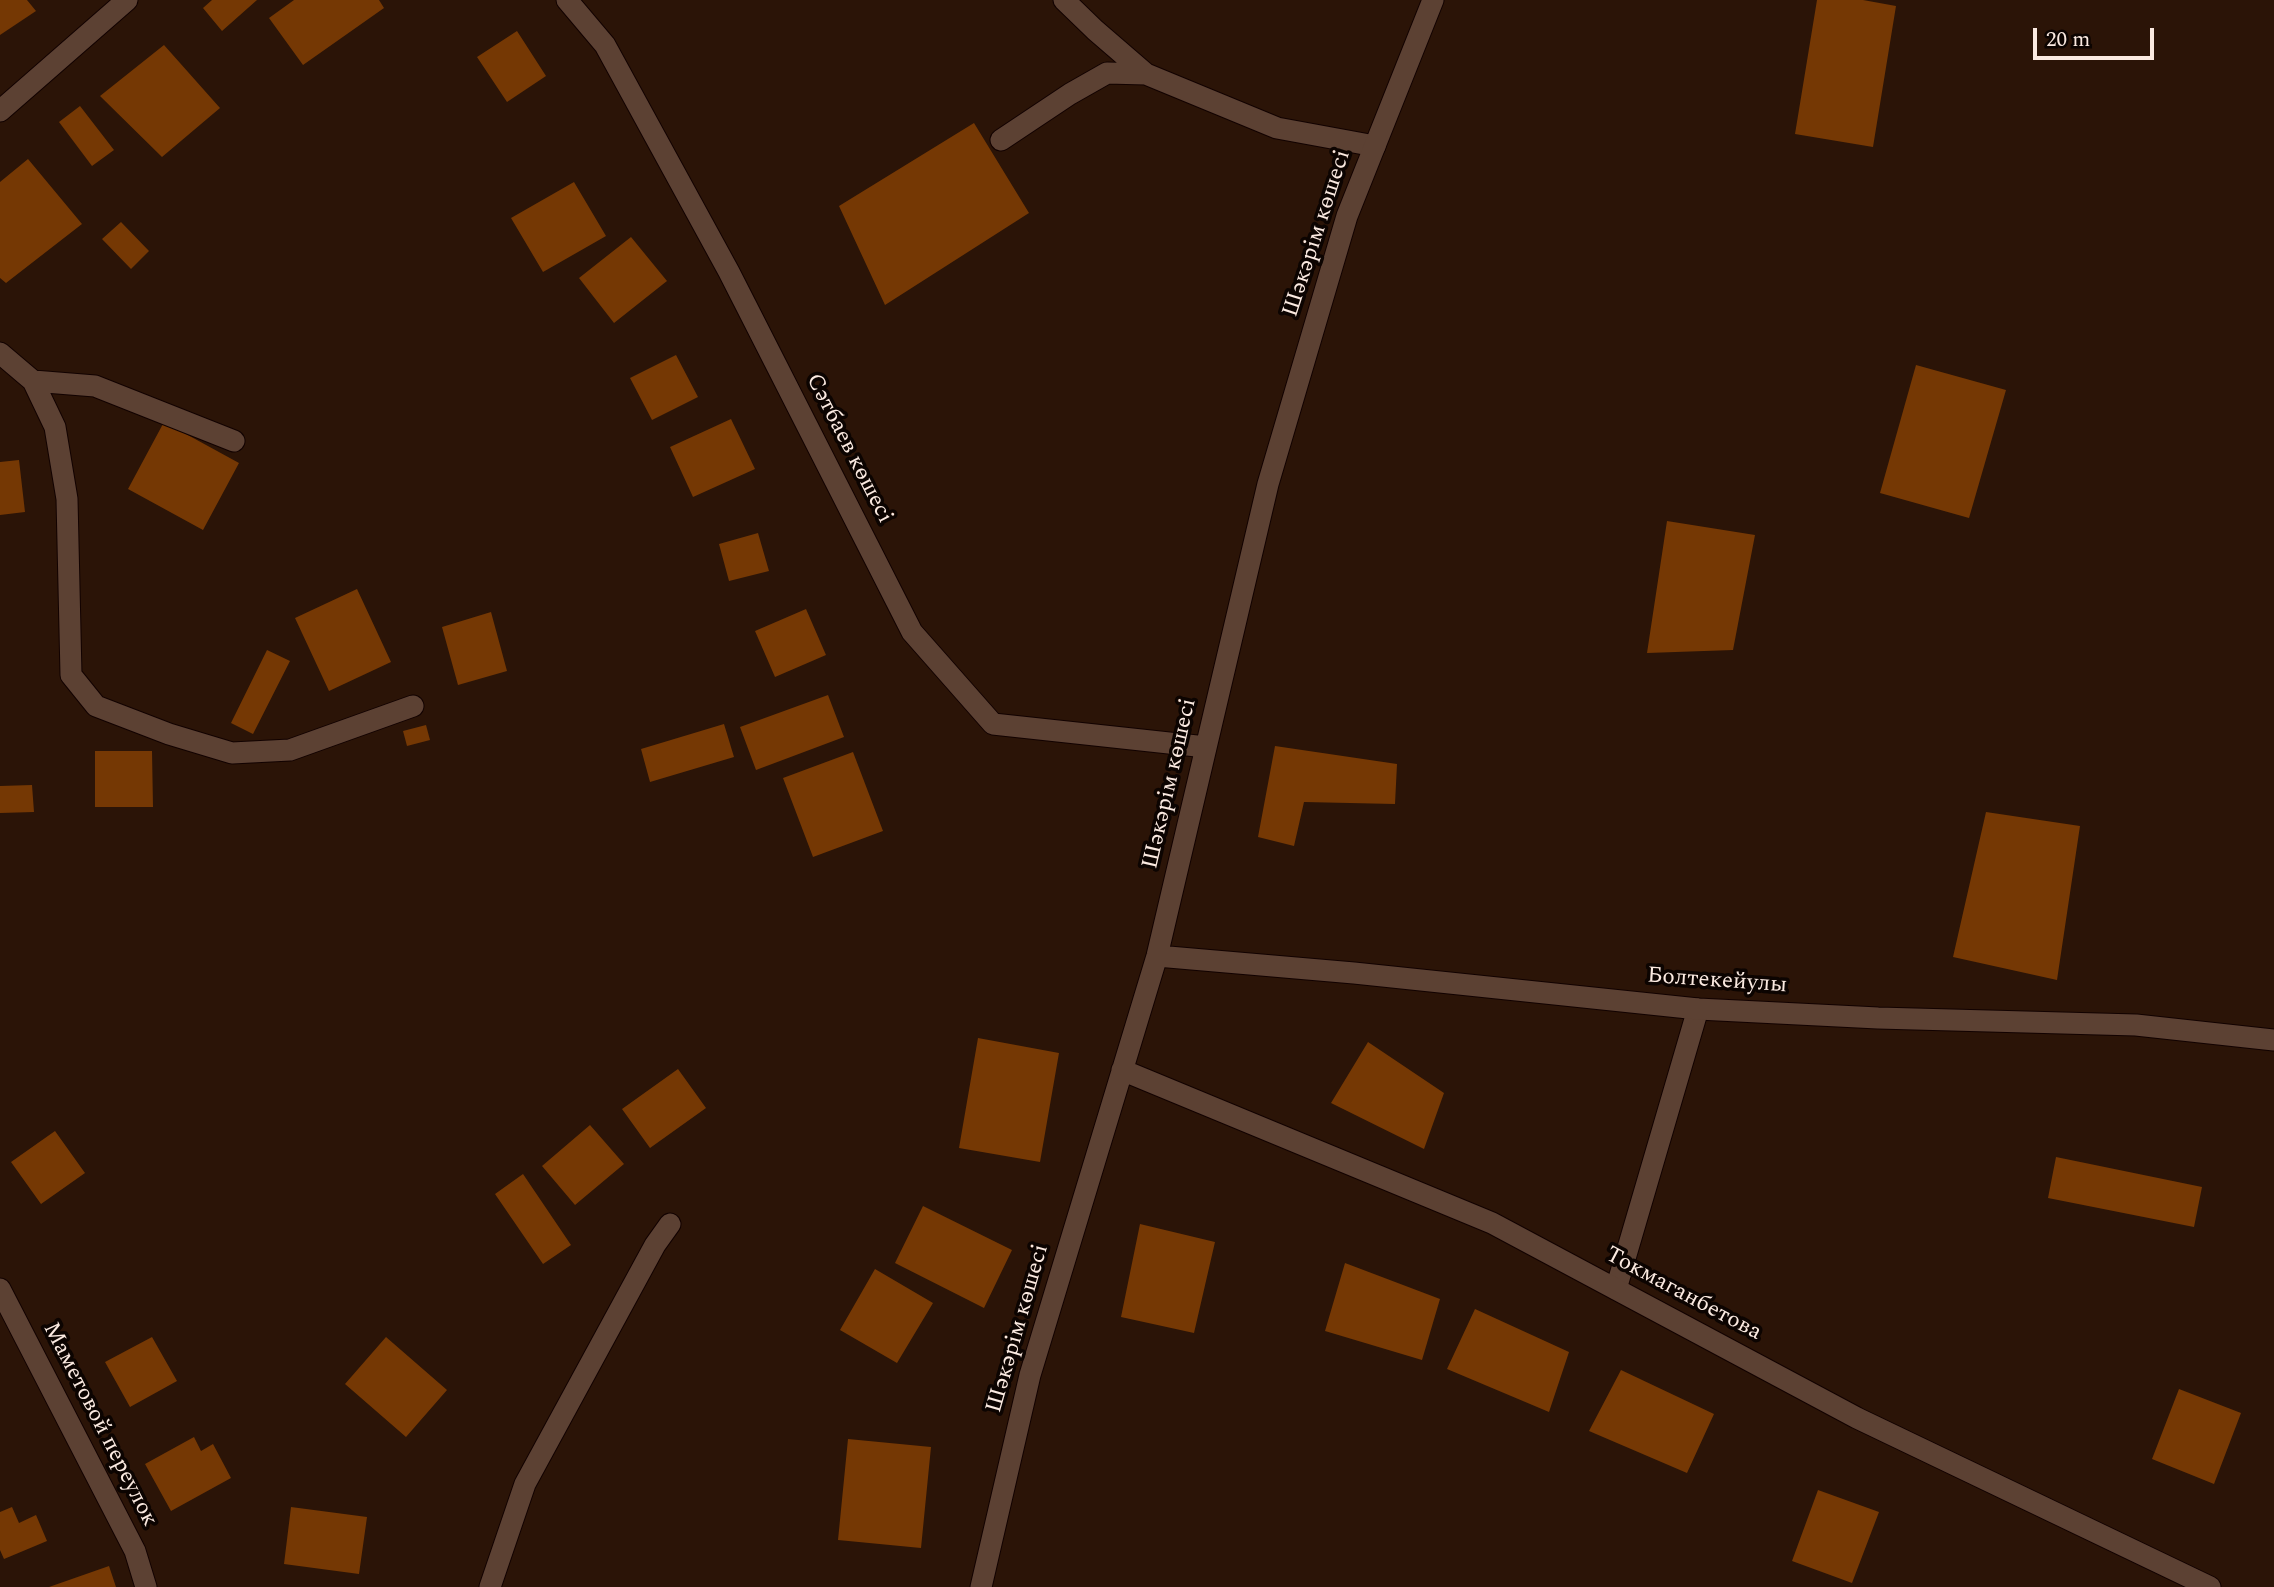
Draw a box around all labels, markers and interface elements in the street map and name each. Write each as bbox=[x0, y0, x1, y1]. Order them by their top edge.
scale bar bbox=[2036, 14, 2157, 58]
text: 20 m bbox=[2046, 24, 2090, 56]
street label: Шәкәрім көшесі bbox=[1278, 147, 1358, 321]
street label: Сәтбаев көшесі bbox=[799, 370, 897, 528]
street label: Шәкәрім көшесі bbox=[1138, 696, 1204, 872]
street label: Болтекейулы bbox=[1646, 963, 1788, 1001]
street label: Шәкәрім көшесі bbox=[982, 1242, 1056, 1416]
street label: Токмаганбетова bbox=[1600, 1242, 1766, 1348]
street label: Маметовой переулок bbox=[36, 1318, 162, 1532]

